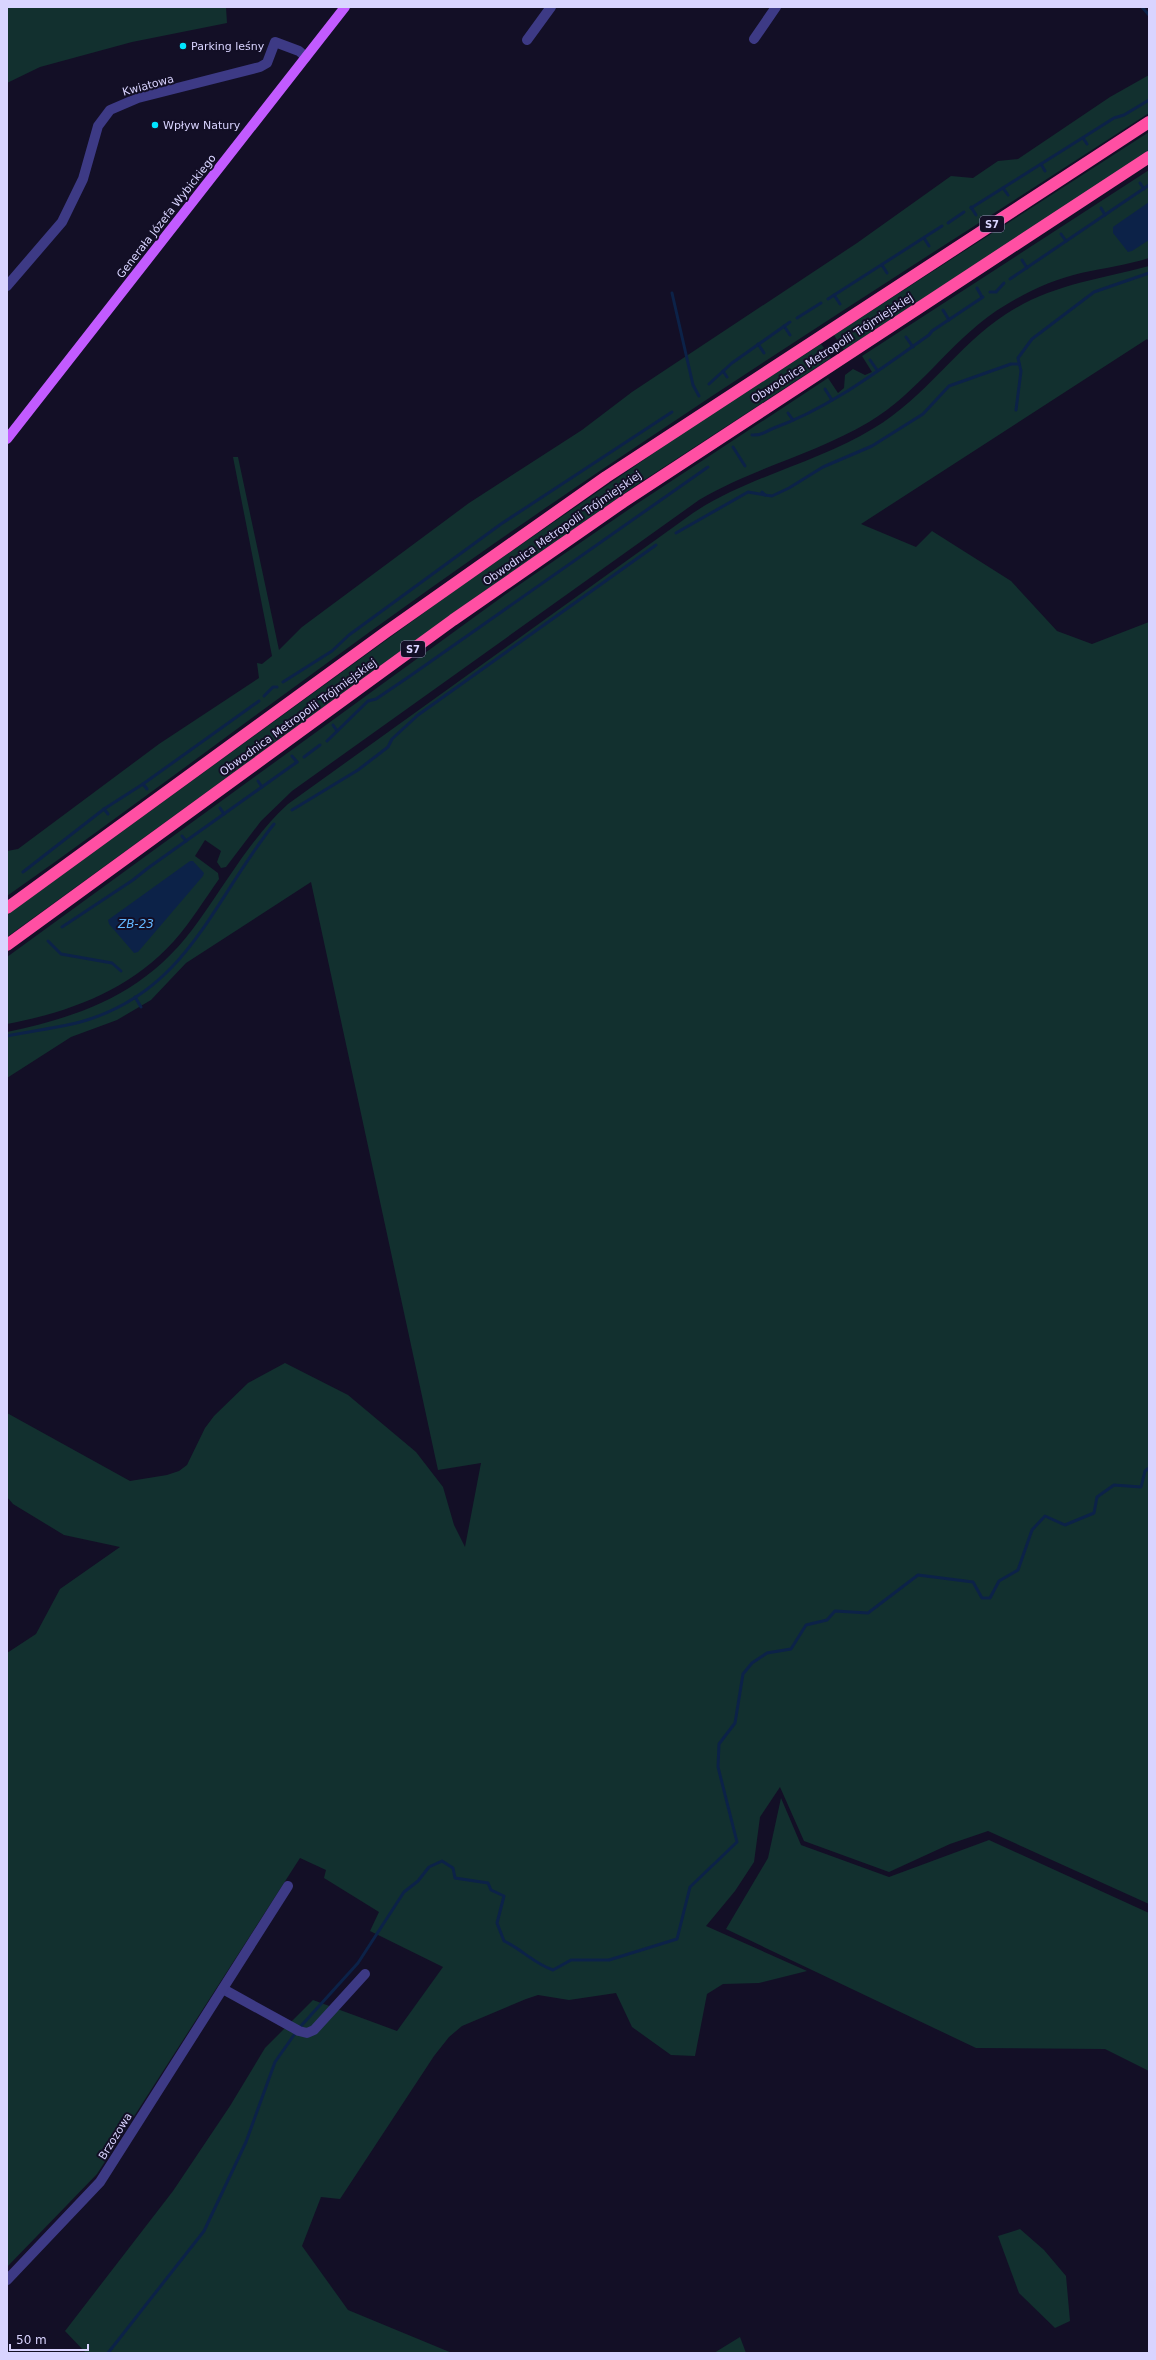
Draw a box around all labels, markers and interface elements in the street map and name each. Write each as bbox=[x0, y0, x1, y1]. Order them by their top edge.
place label: Parking leśny bbox=[191, 40, 265, 53]
marker: Parking leśny bbox=[178, 41, 188, 51]
street label: Kwiatowa bbox=[121, 72, 175, 99]
place label: Wpływ Natury bbox=[163, 119, 241, 132]
marker: Wpływ Natury bbox=[150, 120, 160, 130]
street label: Generała Józefa Wybickiego bbox=[114, 152, 219, 281]
road number: S7 bbox=[980, 216, 1004, 232]
street label: Obwodnica Metropolii Trójmiejskiej bbox=[749, 291, 916, 406]
street label: Obwodnica Metropolii Trójmiejskiej bbox=[481, 468, 644, 588]
road number: S7 bbox=[401, 641, 425, 657]
street label: Obwodnica Metropolii Trójmiejskiej bbox=[217, 656, 379, 779]
water label: ZB-23 bbox=[117, 917, 154, 931]
street label: Brzozowa bbox=[96, 2110, 135, 2162]
scale bar bbox=[10, 2326, 88, 2352]
text: 50 m bbox=[16, 2333, 47, 2347]

